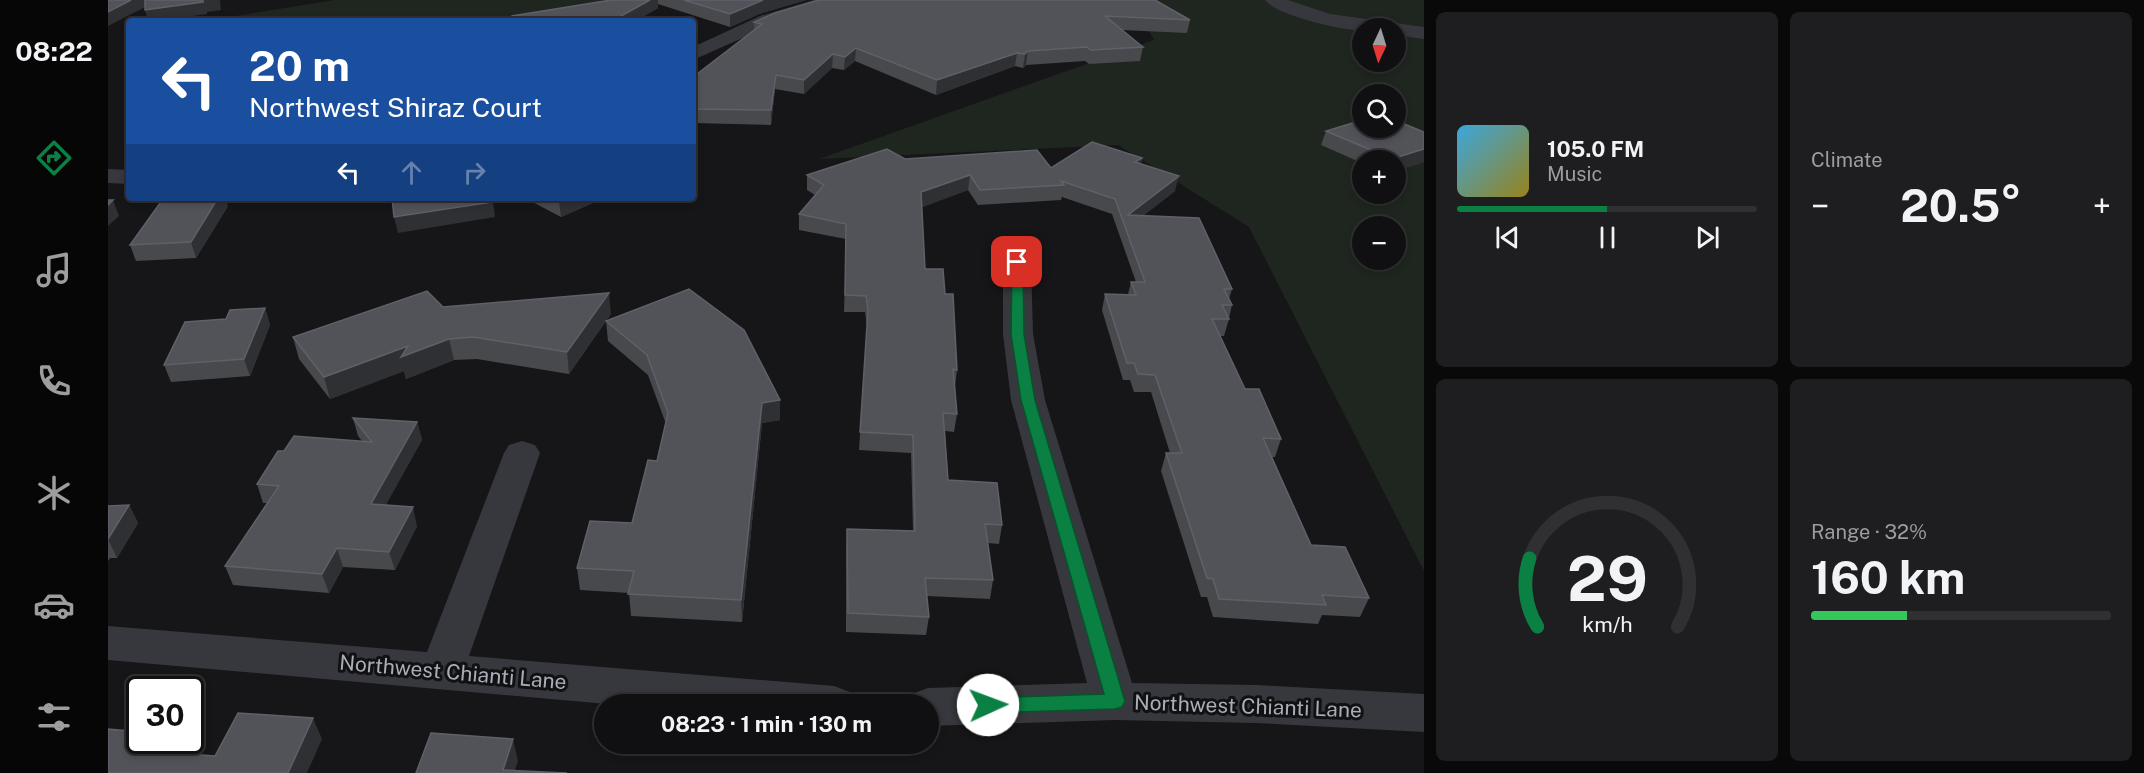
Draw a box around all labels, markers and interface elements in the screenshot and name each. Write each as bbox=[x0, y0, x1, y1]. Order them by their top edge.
north arrow bbox=[1352, 18, 1406, 72]
map controls bbox=[1352, 18, 1406, 270]
text: 08:22 bbox=[15, 35, 93, 67]
text: 20 m bbox=[249, 41, 350, 90]
icon: left bbox=[150, 42, 228, 120]
button: search bbox=[1352, 84, 1406, 138]
text: Northwest Shiraz Court bbox=[249, 91, 542, 123]
text: 105.0 FM bbox=[1547, 136, 1644, 162]
icon: directions bbox=[33, 137, 75, 179]
text: Climate bbox=[1811, 148, 1883, 172]
button: + bbox=[1352, 150, 1406, 204]
icon: left bbox=[332, 156, 365, 189]
icon: ahead bbox=[395, 156, 428, 189]
icon: right bbox=[458, 156, 491, 189]
text: Music bbox=[1547, 162, 1602, 186]
text: 20.5° bbox=[1900, 179, 2022, 232]
text: − bbox=[1811, 187, 1829, 225]
text: + bbox=[2093, 187, 2111, 225]
button: − bbox=[1352, 216, 1406, 270]
icon: previous bbox=[1491, 221, 1524, 254]
icon: pause bbox=[1591, 221, 1624, 254]
icon: next bbox=[1691, 221, 1724, 254]
pin bbox=[991, 236, 1042, 287]
icon: arrive bbox=[1000, 245, 1033, 278]
icon: music bbox=[33, 249, 75, 291]
icon: phone bbox=[33, 360, 75, 402]
icon: climate bbox=[33, 472, 75, 514]
text: Range · 32% bbox=[1811, 520, 1927, 544]
text: 29 bbox=[1567, 542, 1647, 615]
text: 160 km bbox=[1811, 551, 1965, 604]
icon: car bbox=[33, 584, 75, 626]
text: km/h bbox=[1582, 612, 1632, 637]
street label: Northwest Chianti Lane bbox=[338, 650, 568, 694]
position arrow bbox=[956, 673, 1020, 737]
speed limit sign: 30 bbox=[126, 676, 204, 754]
street label: Northwest Chianti Lane bbox=[1134, 690, 1362, 722]
icon: filters bbox=[33, 696, 75, 738]
text: 08:23 · 1 min · 130 m bbox=[661, 711, 872, 737]

